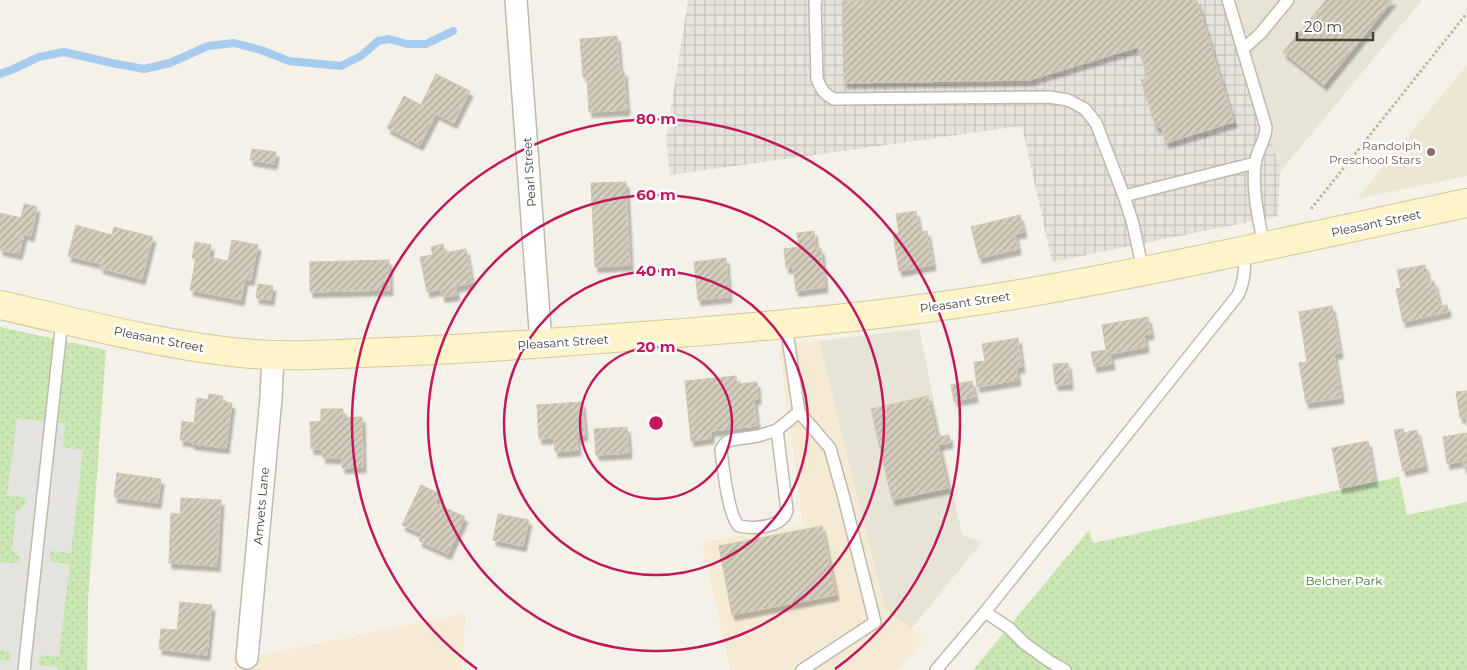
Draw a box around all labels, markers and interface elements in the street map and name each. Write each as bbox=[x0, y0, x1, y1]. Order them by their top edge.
scale bar bbox=[1297, 10, 1373, 42]
text: 20 m bbox=[1304, 17, 1342, 36]
text: 80 m bbox=[636, 109, 676, 128]
street label: Pearl Street bbox=[519, 136, 539, 207]
place label: Randolph Preschool Stars bbox=[1329, 138, 1421, 167]
marker: Randolph Preschool Stars bbox=[1425, 146, 1437, 158]
text: 60 m bbox=[636, 185, 676, 204]
street label: Pleasant Street bbox=[1330, 206, 1422, 240]
text: 40 m bbox=[636, 261, 676, 280]
street label: Pleasant Street bbox=[919, 288, 1011, 316]
street label: Pleasant Street bbox=[113, 323, 205, 355]
street label: Pleasant Street bbox=[517, 331, 609, 353]
text: 20 m bbox=[636, 337, 676, 356]
centre of rings bbox=[647, 414, 665, 432]
street label: Amvets Lane bbox=[250, 466, 272, 546]
park label: Belcher Park bbox=[1306, 573, 1383, 588]

